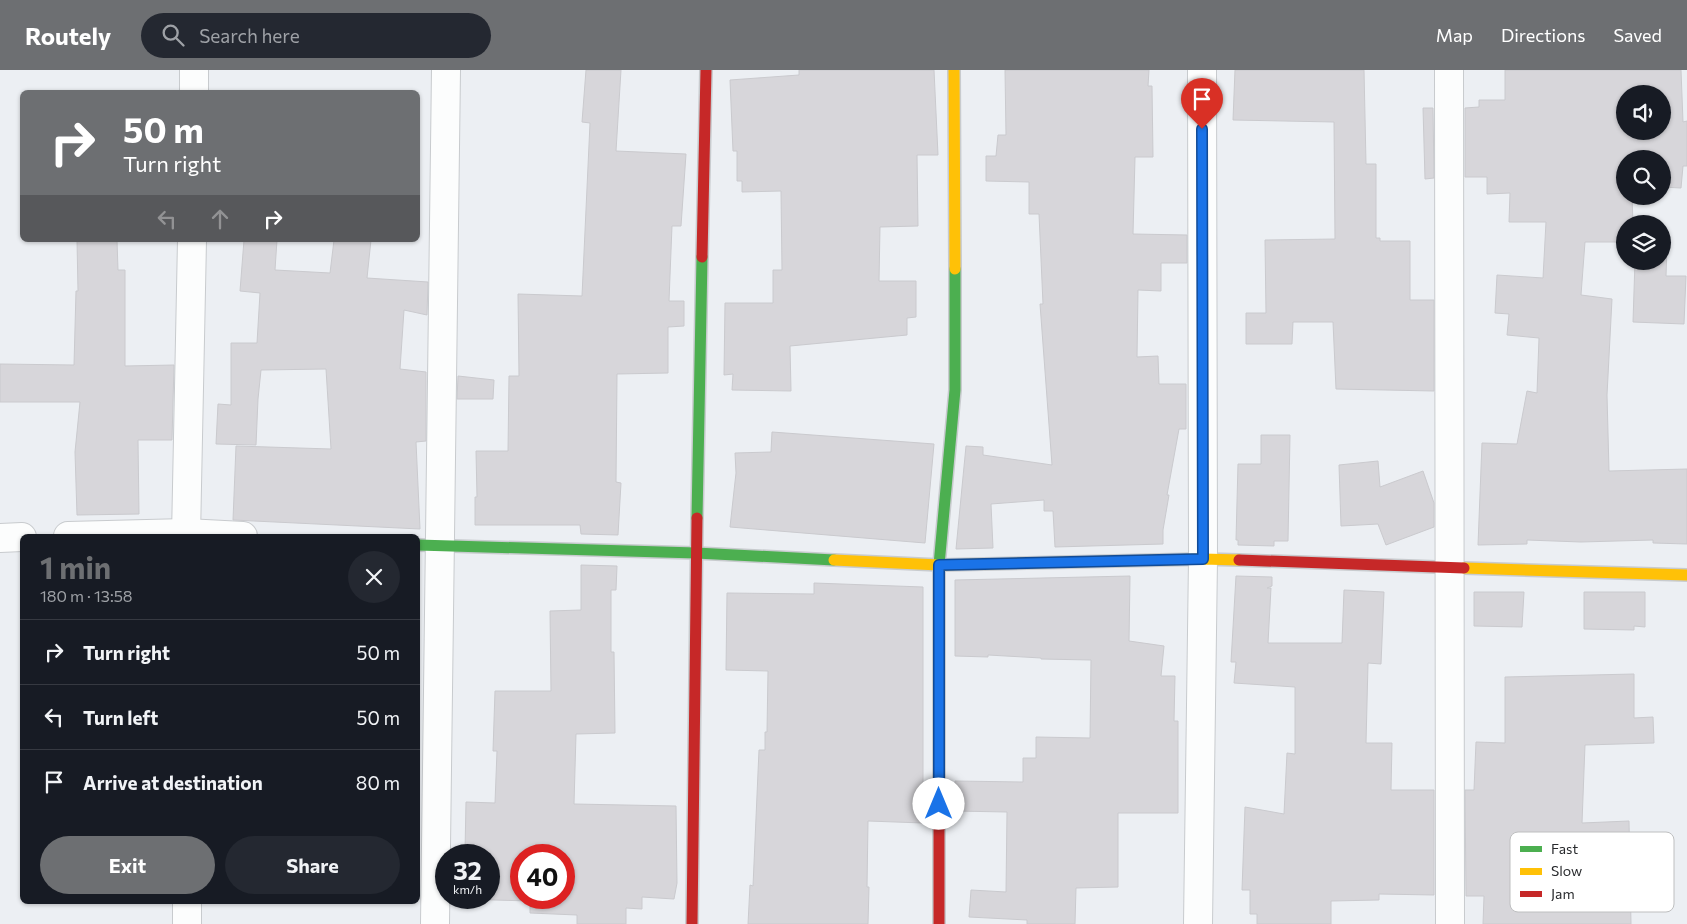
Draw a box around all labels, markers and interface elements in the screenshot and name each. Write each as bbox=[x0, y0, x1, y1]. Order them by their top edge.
search box bbox=[141, 13, 491, 58]
text: Routely bbox=[25, 21, 111, 50]
icon: search bbox=[159, 21, 187, 49]
text: Search here bbox=[199, 24, 300, 47]
text: Map bbox=[1436, 24, 1473, 46]
text: Directions bbox=[1501, 24, 1585, 46]
text: Saved bbox=[1613, 24, 1662, 46]
pin bbox=[1181, 78, 1223, 129]
icon: arrive bbox=[1188, 85, 1216, 113]
map controls bbox=[1616, 85, 1671, 270]
button: sound bbox=[1616, 85, 1671, 140]
text: 50 m bbox=[123, 107, 204, 150]
icon: right bbox=[40, 110, 105, 175]
text: Turn right bbox=[123, 150, 221, 177]
button: search bbox=[1616, 150, 1671, 205]
icon: left bbox=[153, 205, 181, 233]
icon: ahead bbox=[206, 205, 234, 233]
icon: right bbox=[259, 205, 287, 233]
button: layers bbox=[1616, 215, 1671, 270]
text: 1 min bbox=[40, 548, 111, 585]
button: close bbox=[348, 551, 400, 603]
text: 180 m · 13:58 bbox=[40, 586, 133, 605]
icon: right bbox=[40, 638, 68, 666]
text: Turn right bbox=[83, 641, 170, 664]
text: 50 m bbox=[356, 641, 400, 664]
icon: left bbox=[40, 703, 68, 731]
text: Turn left bbox=[83, 706, 158, 729]
text: 50 m bbox=[356, 706, 400, 729]
icon: arrive bbox=[40, 768, 68, 796]
text: Arrive at destination bbox=[83, 771, 263, 794]
text: 80 m bbox=[356, 771, 400, 794]
position arrow bbox=[912, 777, 964, 829]
legend bbox=[1510, 832, 1674, 912]
button: Exit bbox=[40, 836, 215, 894]
button: Share bbox=[225, 836, 400, 894]
text: Fast bbox=[1551, 840, 1578, 857]
speed limit sign: 40 bbox=[510, 844, 575, 909]
text: 32 bbox=[453, 855, 482, 885]
text: Slow bbox=[1551, 862, 1582, 879]
text: km/h bbox=[453, 882, 482, 896]
text: Jam bbox=[1551, 885, 1575, 902]

